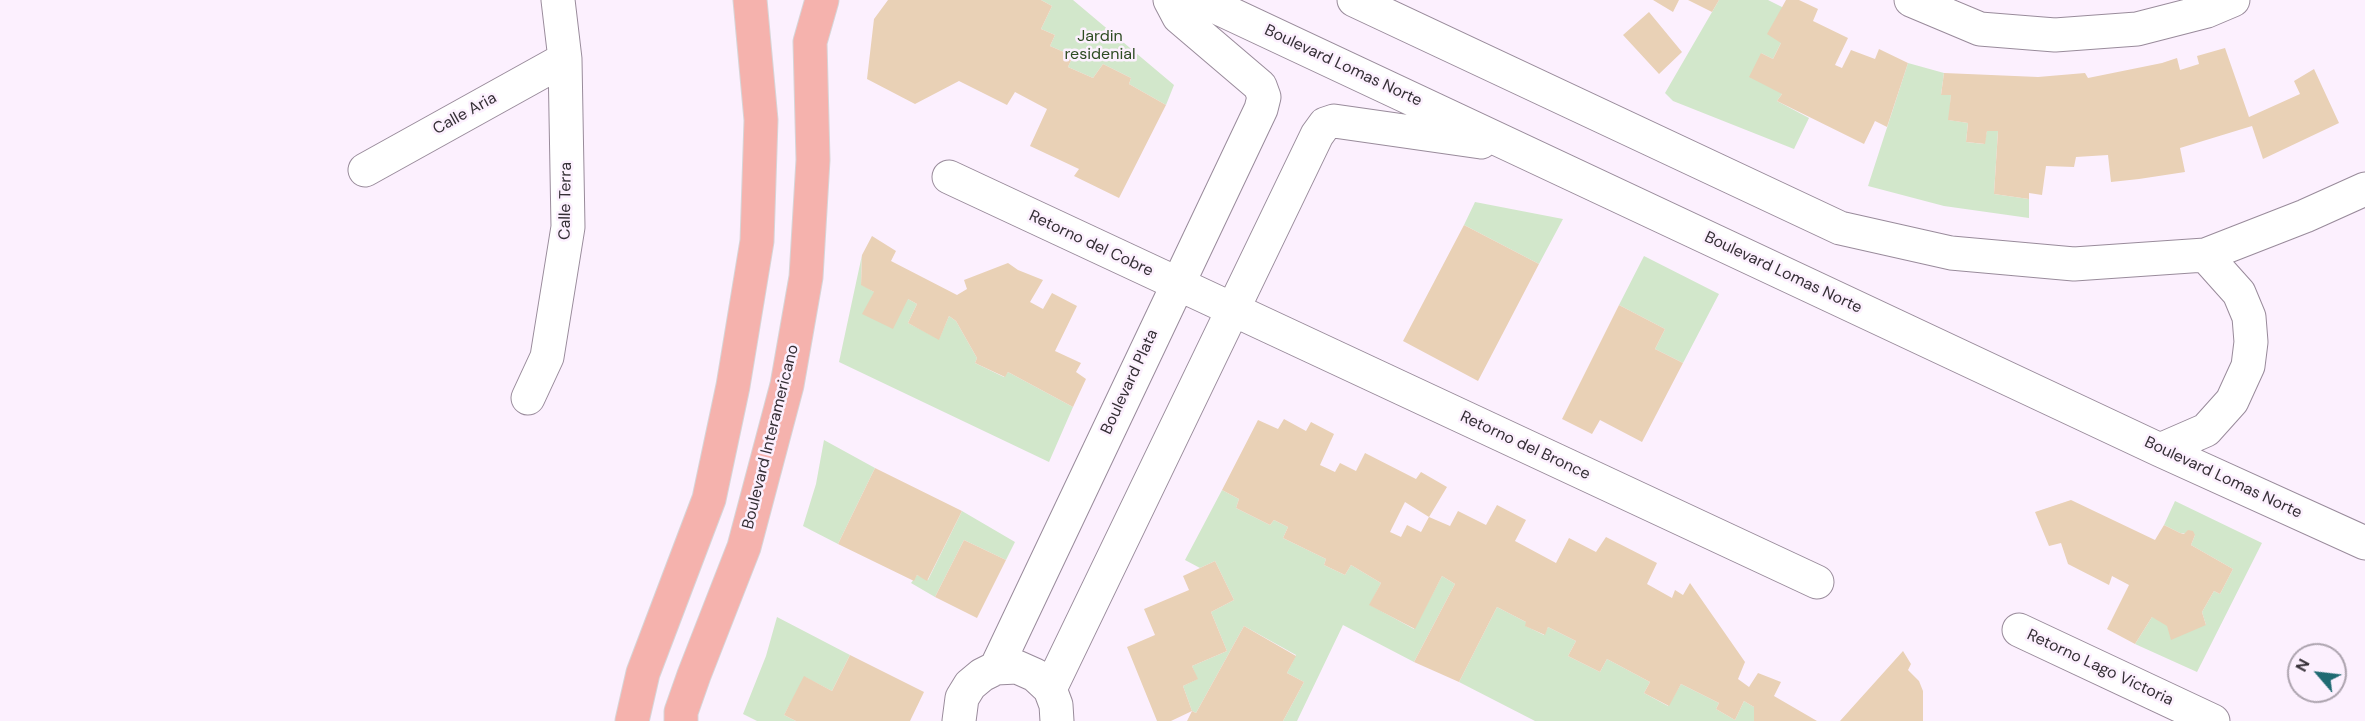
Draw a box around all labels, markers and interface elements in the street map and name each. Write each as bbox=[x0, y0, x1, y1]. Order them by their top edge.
street label: Boulevard Lomas Norte bbox=[1261, 21, 1425, 111]
park label: Jardin residenial bbox=[1065, 27, 1135, 65]
street label: Calle Aria bbox=[430, 89, 500, 139]
street label: Calle Terra bbox=[556, 162, 576, 240]
street label: Retorno del Cobre bbox=[1026, 207, 1156, 281]
street label: Boulevard Lomas Norte bbox=[1701, 228, 1865, 318]
street label: Boulevard Plata bbox=[1097, 326, 1163, 438]
street label: Boulevard Interamericano bbox=[739, 343, 803, 531]
street label: Retorno del Bronce bbox=[1457, 407, 1593, 485]
street label: Boulevard Lomas Norte bbox=[2141, 433, 2305, 523]
street label: Retorno Lago Victoria bbox=[2024, 626, 2176, 710]
north arrow bbox=[2287, 643, 2347, 703]
text: N bbox=[2290, 655, 2314, 675]

